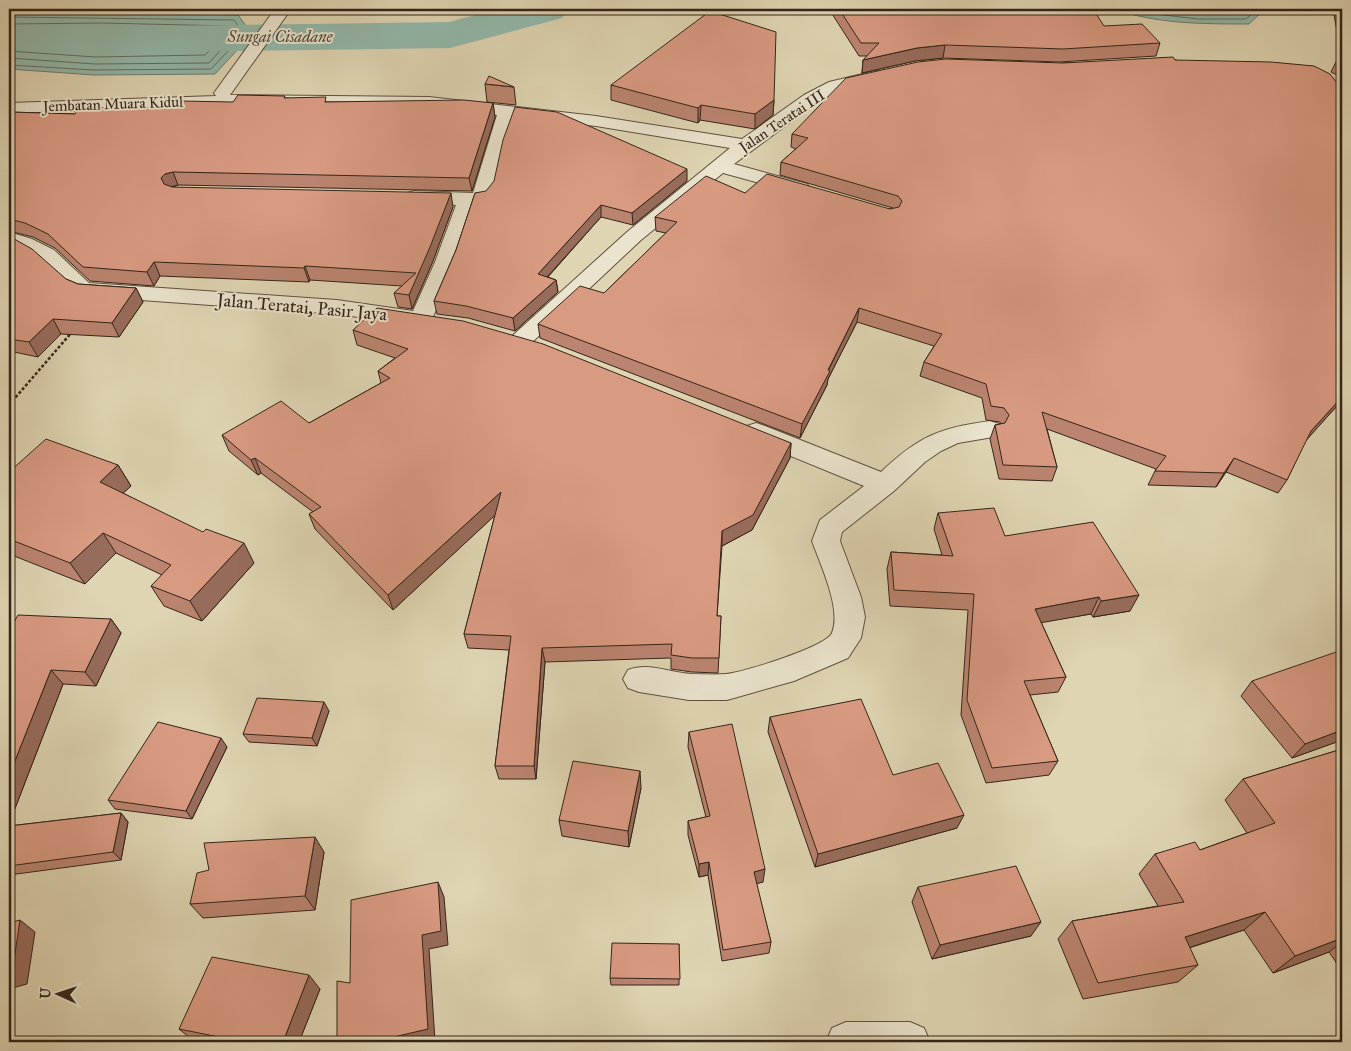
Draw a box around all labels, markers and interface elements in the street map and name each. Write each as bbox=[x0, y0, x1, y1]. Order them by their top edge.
water label: Sungai Cisadane bbox=[227, 27, 334, 46]
street label: Jalan Teratai III bbox=[734, 86, 829, 158]
street label: Jembatan Muara Kidul bbox=[41, 93, 184, 117]
street label: Jalan Teratai, Pasir Jaya bbox=[214, 288, 388, 326]
north arrow bbox=[32, 968, 82, 1018]
text: U bbox=[37, 986, 54, 999]

